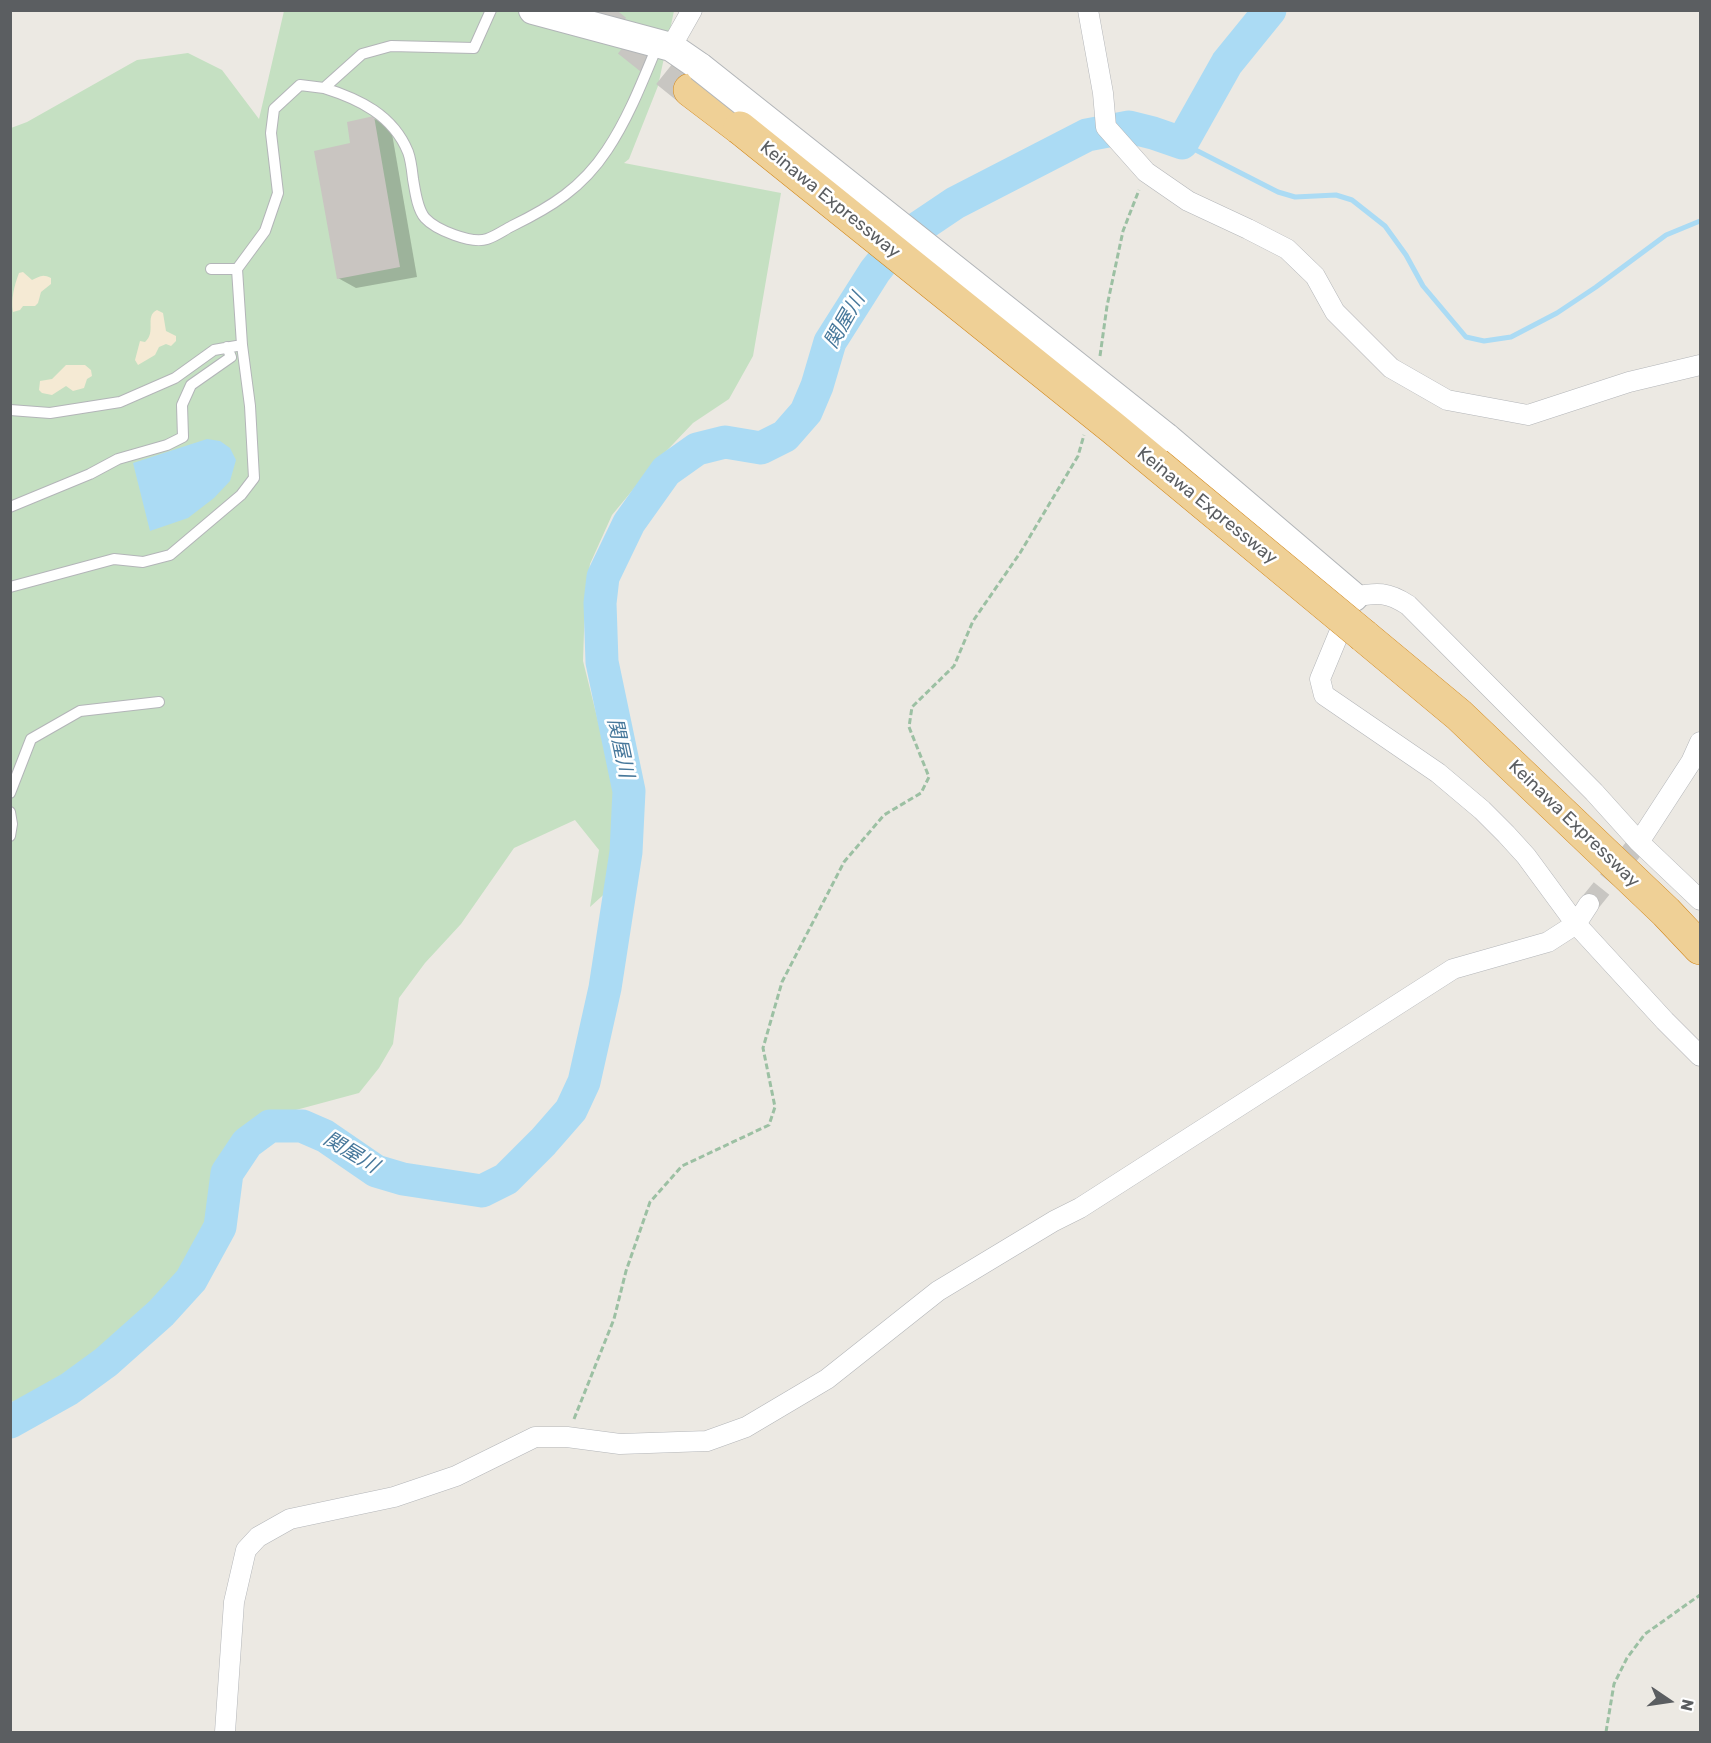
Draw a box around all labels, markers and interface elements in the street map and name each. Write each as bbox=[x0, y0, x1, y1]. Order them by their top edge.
street label: Keinawa Expressway bbox=[756, 137, 904, 263]
water label: 関屋川 bbox=[820, 289, 870, 353]
street label: Keinawa Expressway bbox=[1133, 443, 1281, 569]
water label: 関屋川 bbox=[602, 716, 638, 780]
street label: Keinawa Expressway bbox=[1504, 756, 1644, 892]
water label: 関屋川 bbox=[319, 1127, 383, 1179]
north arrow bbox=[1639, 1671, 1699, 1731]
text: N bbox=[1676, 1697, 1698, 1713]

